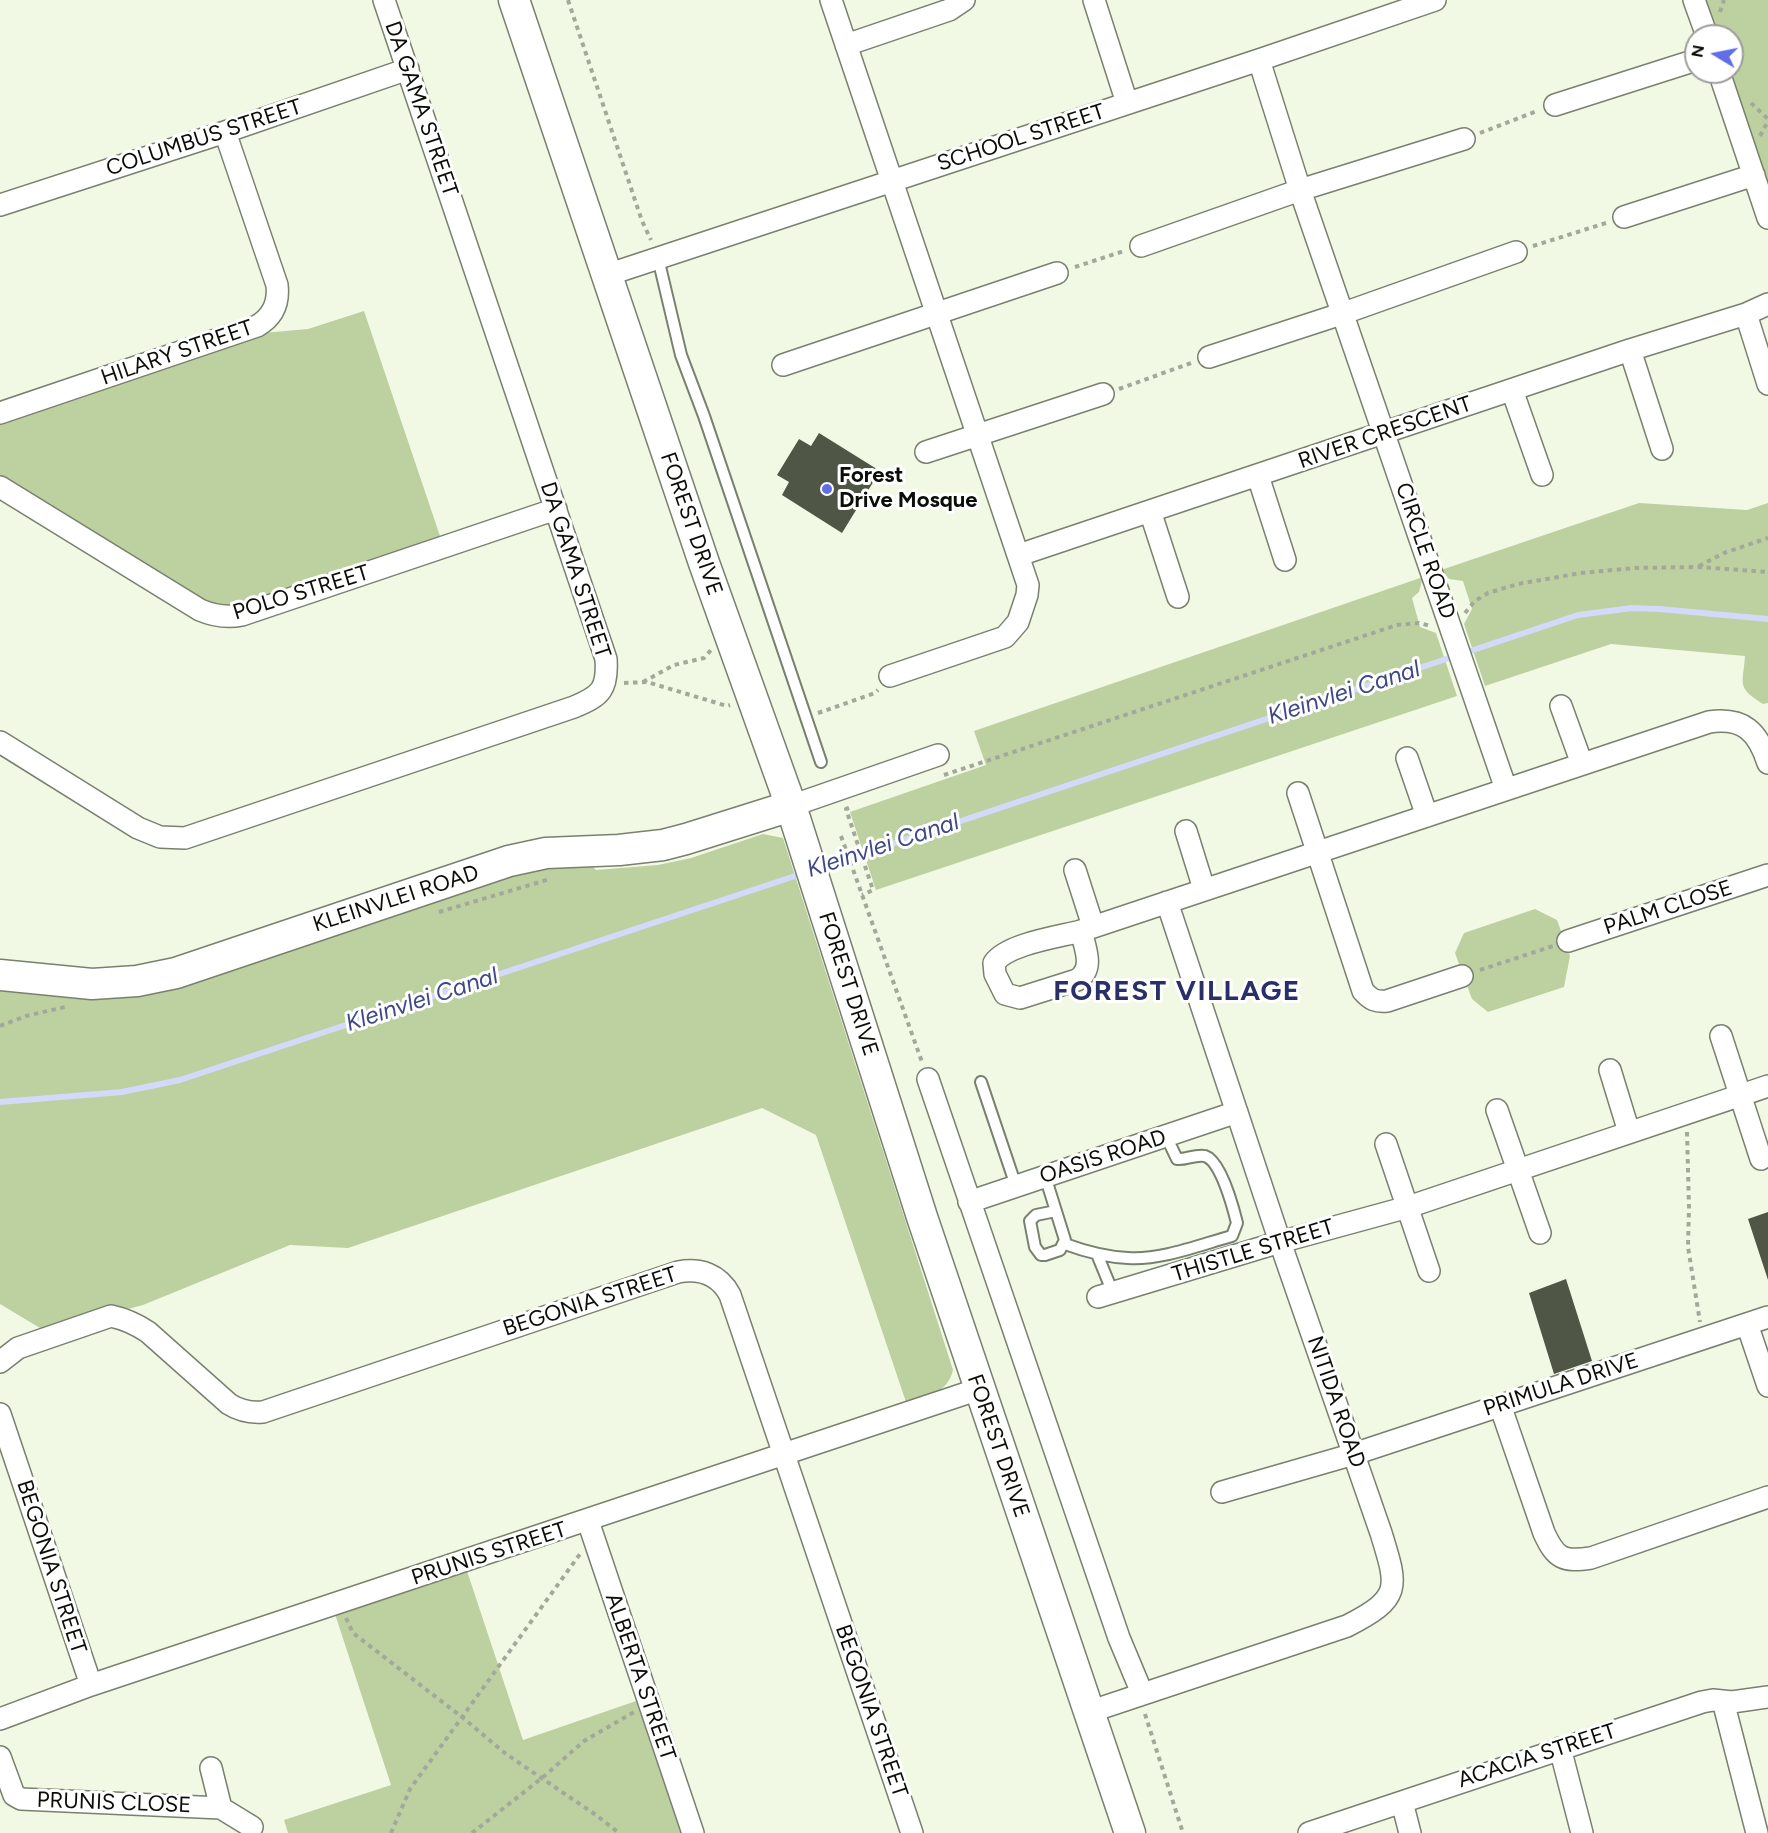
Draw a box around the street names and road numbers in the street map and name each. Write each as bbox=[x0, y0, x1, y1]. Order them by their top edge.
street label: DA GAMA STREET bbox=[379, 18, 463, 200]
street label: COLUMBUS STREET bbox=[103, 94, 305, 182]
street label: SCHOOL STREET bbox=[934, 98, 1108, 178]
street label: HILARY STREET bbox=[98, 315, 256, 391]
street label: RIVER CRESCENT bbox=[1295, 391, 1475, 475]
street label: FOREST DRIVE bbox=[654, 449, 728, 599]
street label: DA GAMA STREET bbox=[534, 479, 616, 661]
street label: CIRCLE ROAD bbox=[1389, 479, 1461, 623]
street label: POLO STREET bbox=[230, 560, 372, 626]
street label: KLEINVLEI ROAD bbox=[310, 860, 482, 938]
street label: PALM CLOSE bbox=[1600, 875, 1736, 941]
street label: FOREST DRIVE bbox=[812, 909, 884, 1059]
street label: OASIS ROAD bbox=[1037, 1124, 1169, 1190]
street label: THISTLE STREET bbox=[1169, 1214, 1337, 1288]
street label: BEGONIA STREET bbox=[500, 1261, 680, 1343]
street label: NITIDA ROAD bbox=[1301, 1333, 1371, 1471]
street label: PRIMULA DRIVE bbox=[1480, 1347, 1642, 1423]
street label: FOREST DRIVE bbox=[961, 1371, 1035, 1521]
street label: BEGONIA STREET bbox=[10, 1477, 92, 1657]
street label: PRUNIS STREET bbox=[408, 1516, 570, 1592]
street label: ALBERTA STREET bbox=[599, 1590, 681, 1764]
street label: BEGONIA STREET bbox=[829, 1621, 913, 1801]
street label: ACACIA STREET bbox=[1455, 1718, 1619, 1794]
street label: PRUNIS CLOSE bbox=[36, 1787, 192, 1819]

